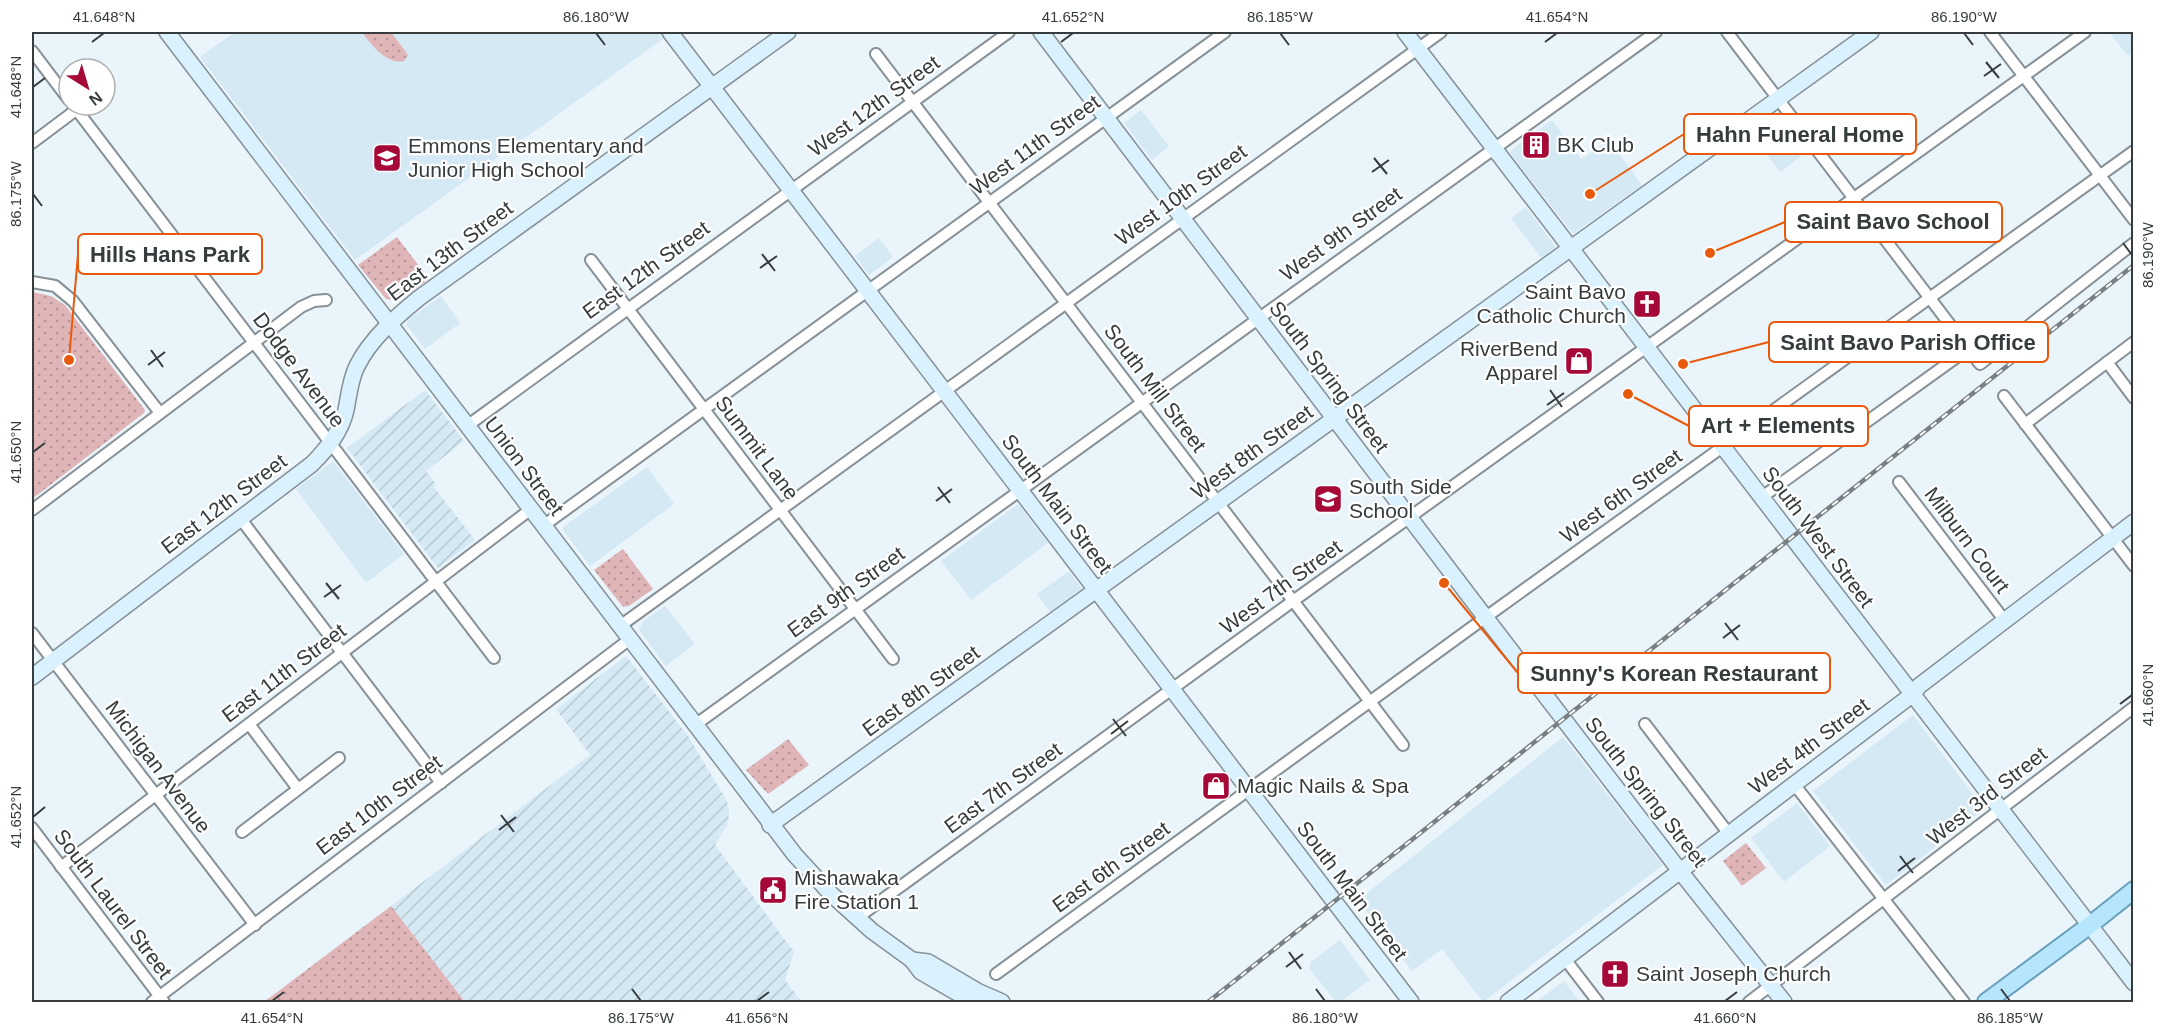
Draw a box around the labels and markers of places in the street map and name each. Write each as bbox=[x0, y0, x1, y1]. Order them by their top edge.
callout: Hahn Funeral Home bbox=[1684, 114, 1916, 154]
building icon: BK Club bbox=[1520, 129, 1552, 161]
place label: BK Club bbox=[1557, 133, 1634, 156]
place label: Emmons Elementary and Junior High School bbox=[408, 134, 644, 181]
school or university icon: Emmons Elementary and Junior High School bbox=[371, 142, 403, 174]
callout: Saint Bavo School bbox=[1785, 202, 2002, 242]
callout: Hills Hans Park bbox=[78, 234, 262, 274]
place label: Saint Bavo Catholic Church bbox=[1477, 280, 1626, 327]
church icon: Saint Bavo Catholic Church bbox=[1631, 288, 1663, 320]
callout: Saint Bavo Parish Office bbox=[1769, 322, 2048, 362]
place label: RiverBend Apparel bbox=[1460, 337, 1558, 384]
shop icon: RiverBend Apparel bbox=[1563, 345, 1595, 377]
callout: Art + Elements bbox=[1689, 406, 1868, 446]
place label: South Side School bbox=[1349, 475, 1452, 522]
school or university icon: South Side School bbox=[1312, 483, 1344, 515]
callout: Sunny's Korean Restaurant bbox=[1518, 653, 1830, 693]
shop icon: Magic Nails & Spa bbox=[1200, 770, 1232, 802]
place label: Magic Nails & Spa bbox=[1237, 774, 1409, 797]
place label: Mishawaka Fire Station 1 bbox=[794, 866, 919, 913]
public building icon: Mishawaka Fire Station 1 bbox=[757, 874, 789, 906]
church icon: Saint Joseph Church bbox=[1599, 958, 1631, 990]
place label: Saint Joseph Church bbox=[1636, 962, 1831, 985]

